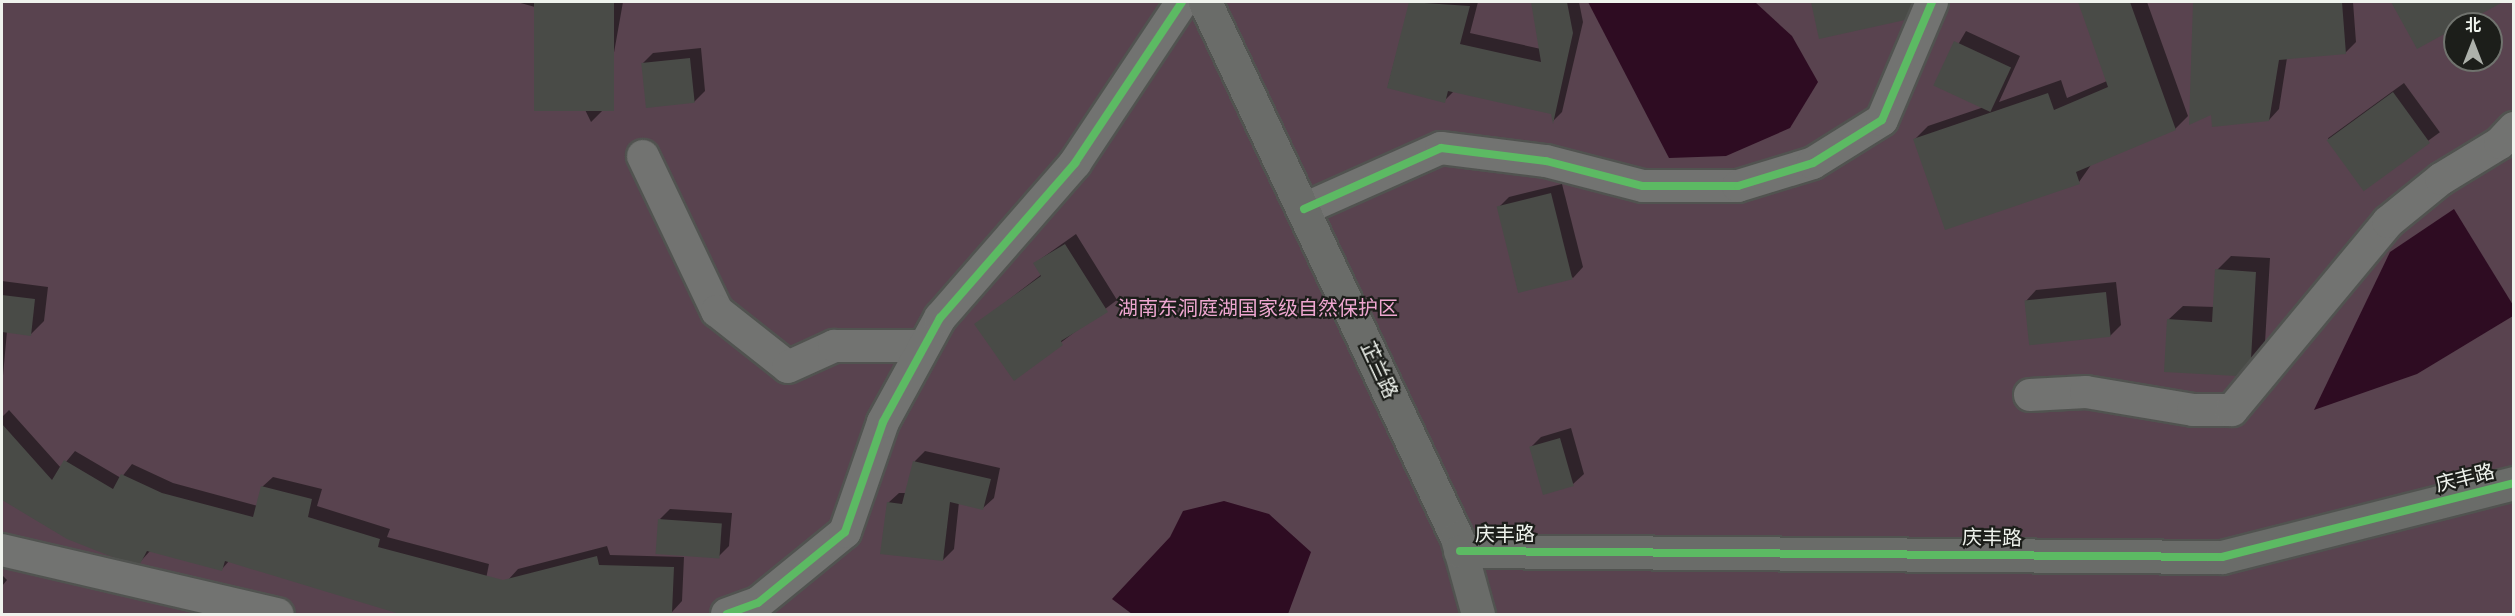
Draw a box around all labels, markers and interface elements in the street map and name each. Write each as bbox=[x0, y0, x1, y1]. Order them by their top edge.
north arrow bbox=[2443, 12, 2503, 72]
text: 北 bbox=[2465, 16, 2481, 35]
park label: 湖南东洞庭湖国家级自然保护区 bbox=[1118, 296, 1398, 320]
street label: 芷兰路 bbox=[1355, 338, 1403, 402]
street label: 庆丰路 bbox=[2433, 459, 2497, 497]
street label: 庆丰路 bbox=[1475, 522, 1535, 546]
street label: 庆丰路 bbox=[1962, 525, 2022, 551]

